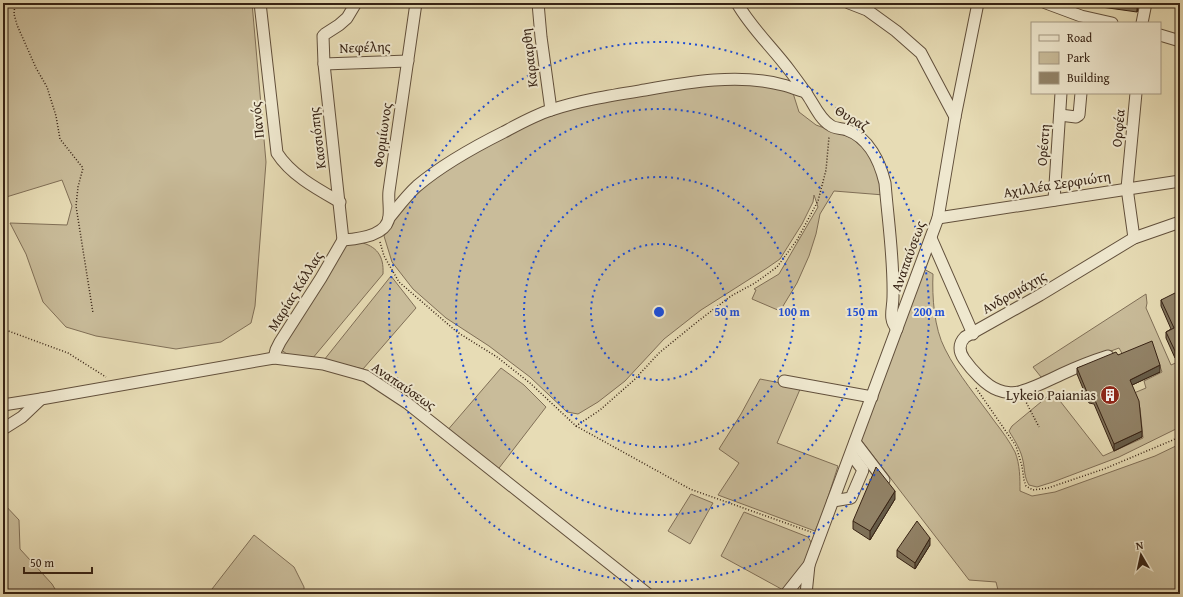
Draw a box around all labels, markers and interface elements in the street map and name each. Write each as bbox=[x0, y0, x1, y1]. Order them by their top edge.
legend bbox=[1031, 22, 1161, 94]
street label: Καρααρθη bbox=[515, 27, 543, 89]
text: Road bbox=[1067, 29, 1093, 46]
street label: Νεφέλης bbox=[339, 36, 391, 58]
text: Park bbox=[1067, 49, 1091, 66]
text: Building bbox=[1067, 69, 1110, 86]
street label: Θυραζ bbox=[831, 100, 873, 136]
street label: Πανός bbox=[245, 101, 269, 139]
street label: Φορμίωνος bbox=[368, 101, 396, 169]
street label: Κασσιόπης bbox=[303, 106, 331, 170]
street label: Ορφέα bbox=[1106, 108, 1130, 148]
street label: Ορέστη bbox=[1032, 123, 1054, 167]
street label: Αχιλλέα Σερφιώτη bbox=[1002, 166, 1112, 202]
street label: Αναπαύσεως bbox=[886, 218, 930, 294]
street label: Μαρίας Κάλλας bbox=[262, 247, 328, 335]
street label: Ανδρομάχης bbox=[978, 265, 1050, 318]
text: 50 m bbox=[714, 303, 740, 320]
text: 100 m bbox=[778, 303, 811, 320]
text: 150 m bbox=[846, 303, 879, 320]
text: 200 m bbox=[913, 303, 946, 320]
centre of rings bbox=[652, 305, 666, 319]
street label: Αναπαύσεως bbox=[368, 357, 440, 415]
building icon: Lykeio Paianias bbox=[1099, 384, 1121, 406]
place label: Lykeio Paianias bbox=[1006, 385, 1096, 405]
north arrow bbox=[1121, 535, 1161, 575]
text: N bbox=[1135, 537, 1145, 554]
scale bar bbox=[24, 549, 92, 575]
text: 50 m bbox=[30, 554, 54, 571]

